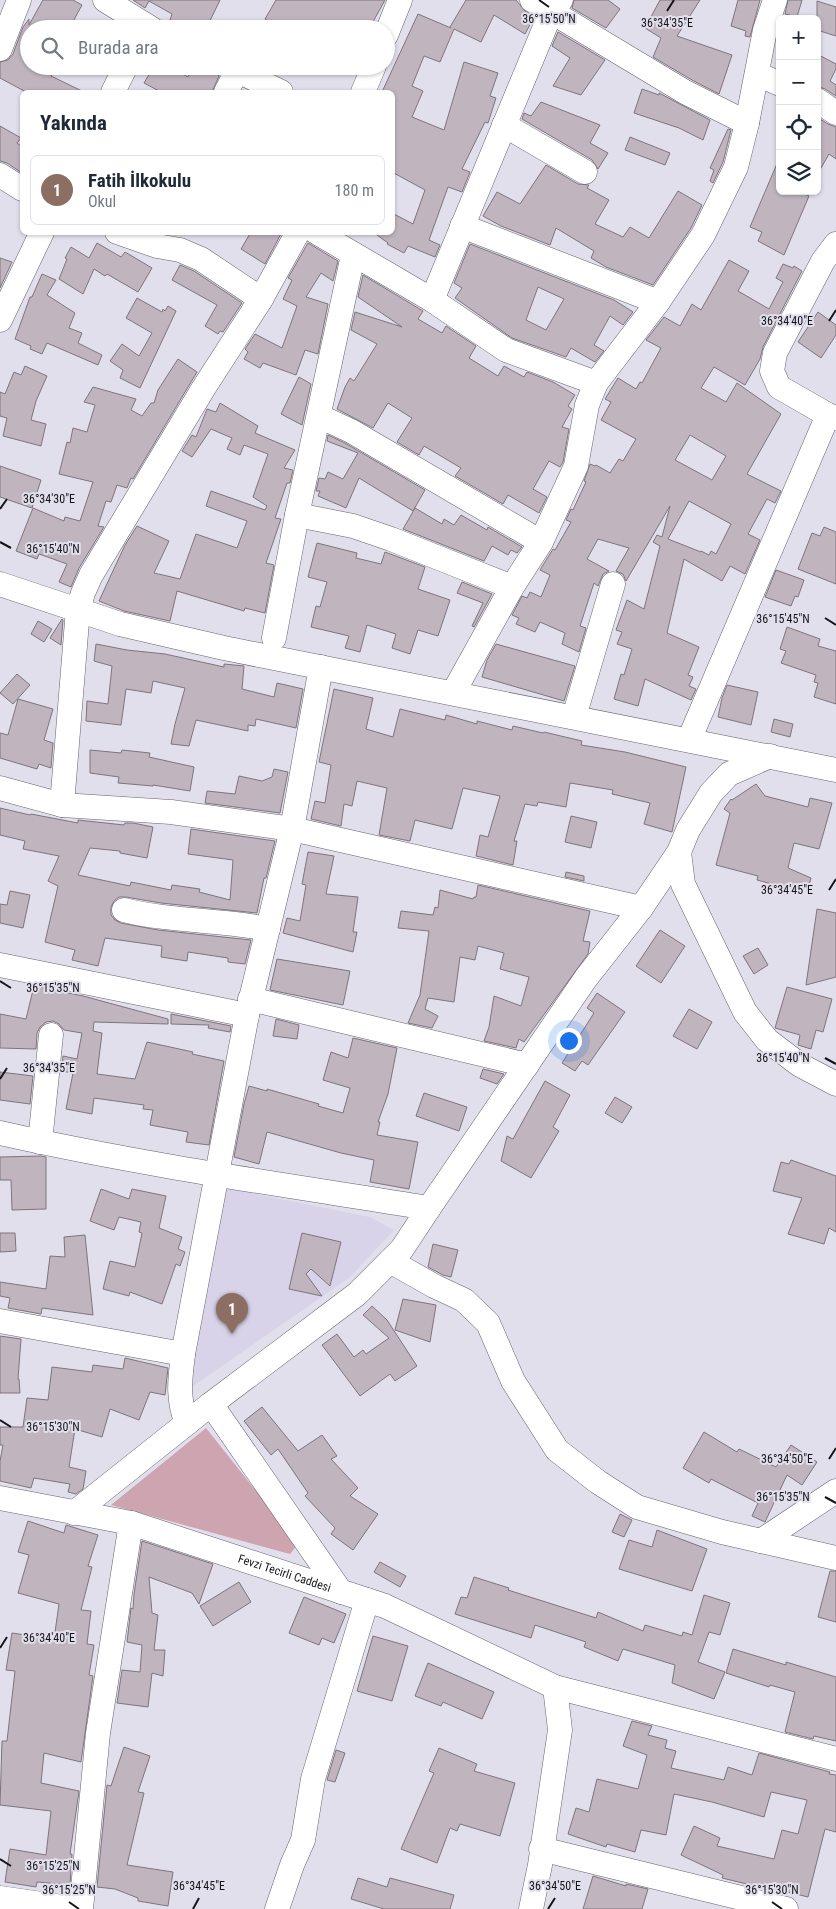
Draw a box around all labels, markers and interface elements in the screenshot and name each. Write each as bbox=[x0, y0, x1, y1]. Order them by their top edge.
text: 36°15'50"N bbox=[522, 12, 576, 26]
map controls bbox=[776, 15, 821, 195]
button: + bbox=[776, 15, 821, 60]
text: 36°34'35"E bbox=[641, 16, 693, 30]
search box bbox=[20, 20, 395, 75]
icon: search bbox=[38, 34, 66, 62]
text: Burada ara bbox=[78, 36, 159, 59]
button: − bbox=[776, 60, 821, 105]
button: locate bbox=[776, 105, 821, 150]
text: Yakında bbox=[40, 111, 107, 135]
button: layers bbox=[776, 150, 821, 195]
text: Fatih İlkokulu bbox=[88, 169, 191, 192]
text: 1 bbox=[53, 181, 61, 200]
text: 180 m bbox=[335, 181, 374, 200]
text: Okul bbox=[88, 192, 116, 211]
text: 36°34'40"E bbox=[761, 314, 813, 328]
text: 36°34'30"E bbox=[23, 492, 75, 506]
text: 36°15'40"N bbox=[26, 542, 80, 556]
text: 36°15'45"N bbox=[756, 612, 810, 626]
text: 36°34'45"E bbox=[761, 883, 813, 897]
text: 36°15'35"N bbox=[26, 981, 80, 995]
your location bbox=[556, 1028, 582, 1054]
text: 36°15'40"N bbox=[756, 1051, 810, 1065]
text: 36°34'35"E bbox=[23, 1061, 75, 1075]
pin: 1 bbox=[216, 1293, 248, 1334]
text: 36°15'30"N bbox=[26, 1420, 80, 1434]
text: 36°34'50"E bbox=[761, 1452, 813, 1466]
text: 36°15'35"N bbox=[756, 1490, 810, 1504]
street label: Fevzi Tecirli Caddesi bbox=[236, 1552, 333, 1595]
text: 36°34'40"E bbox=[23, 1631, 75, 1645]
text: 36°15'25"N bbox=[26, 1859, 80, 1873]
text: 36°34'45"E bbox=[173, 1879, 225, 1893]
text: 36°34'50"E bbox=[529, 1879, 581, 1893]
text: 36°15'25"N bbox=[42, 1883, 96, 1897]
text: 36°15'30"N bbox=[745, 1883, 799, 1897]

